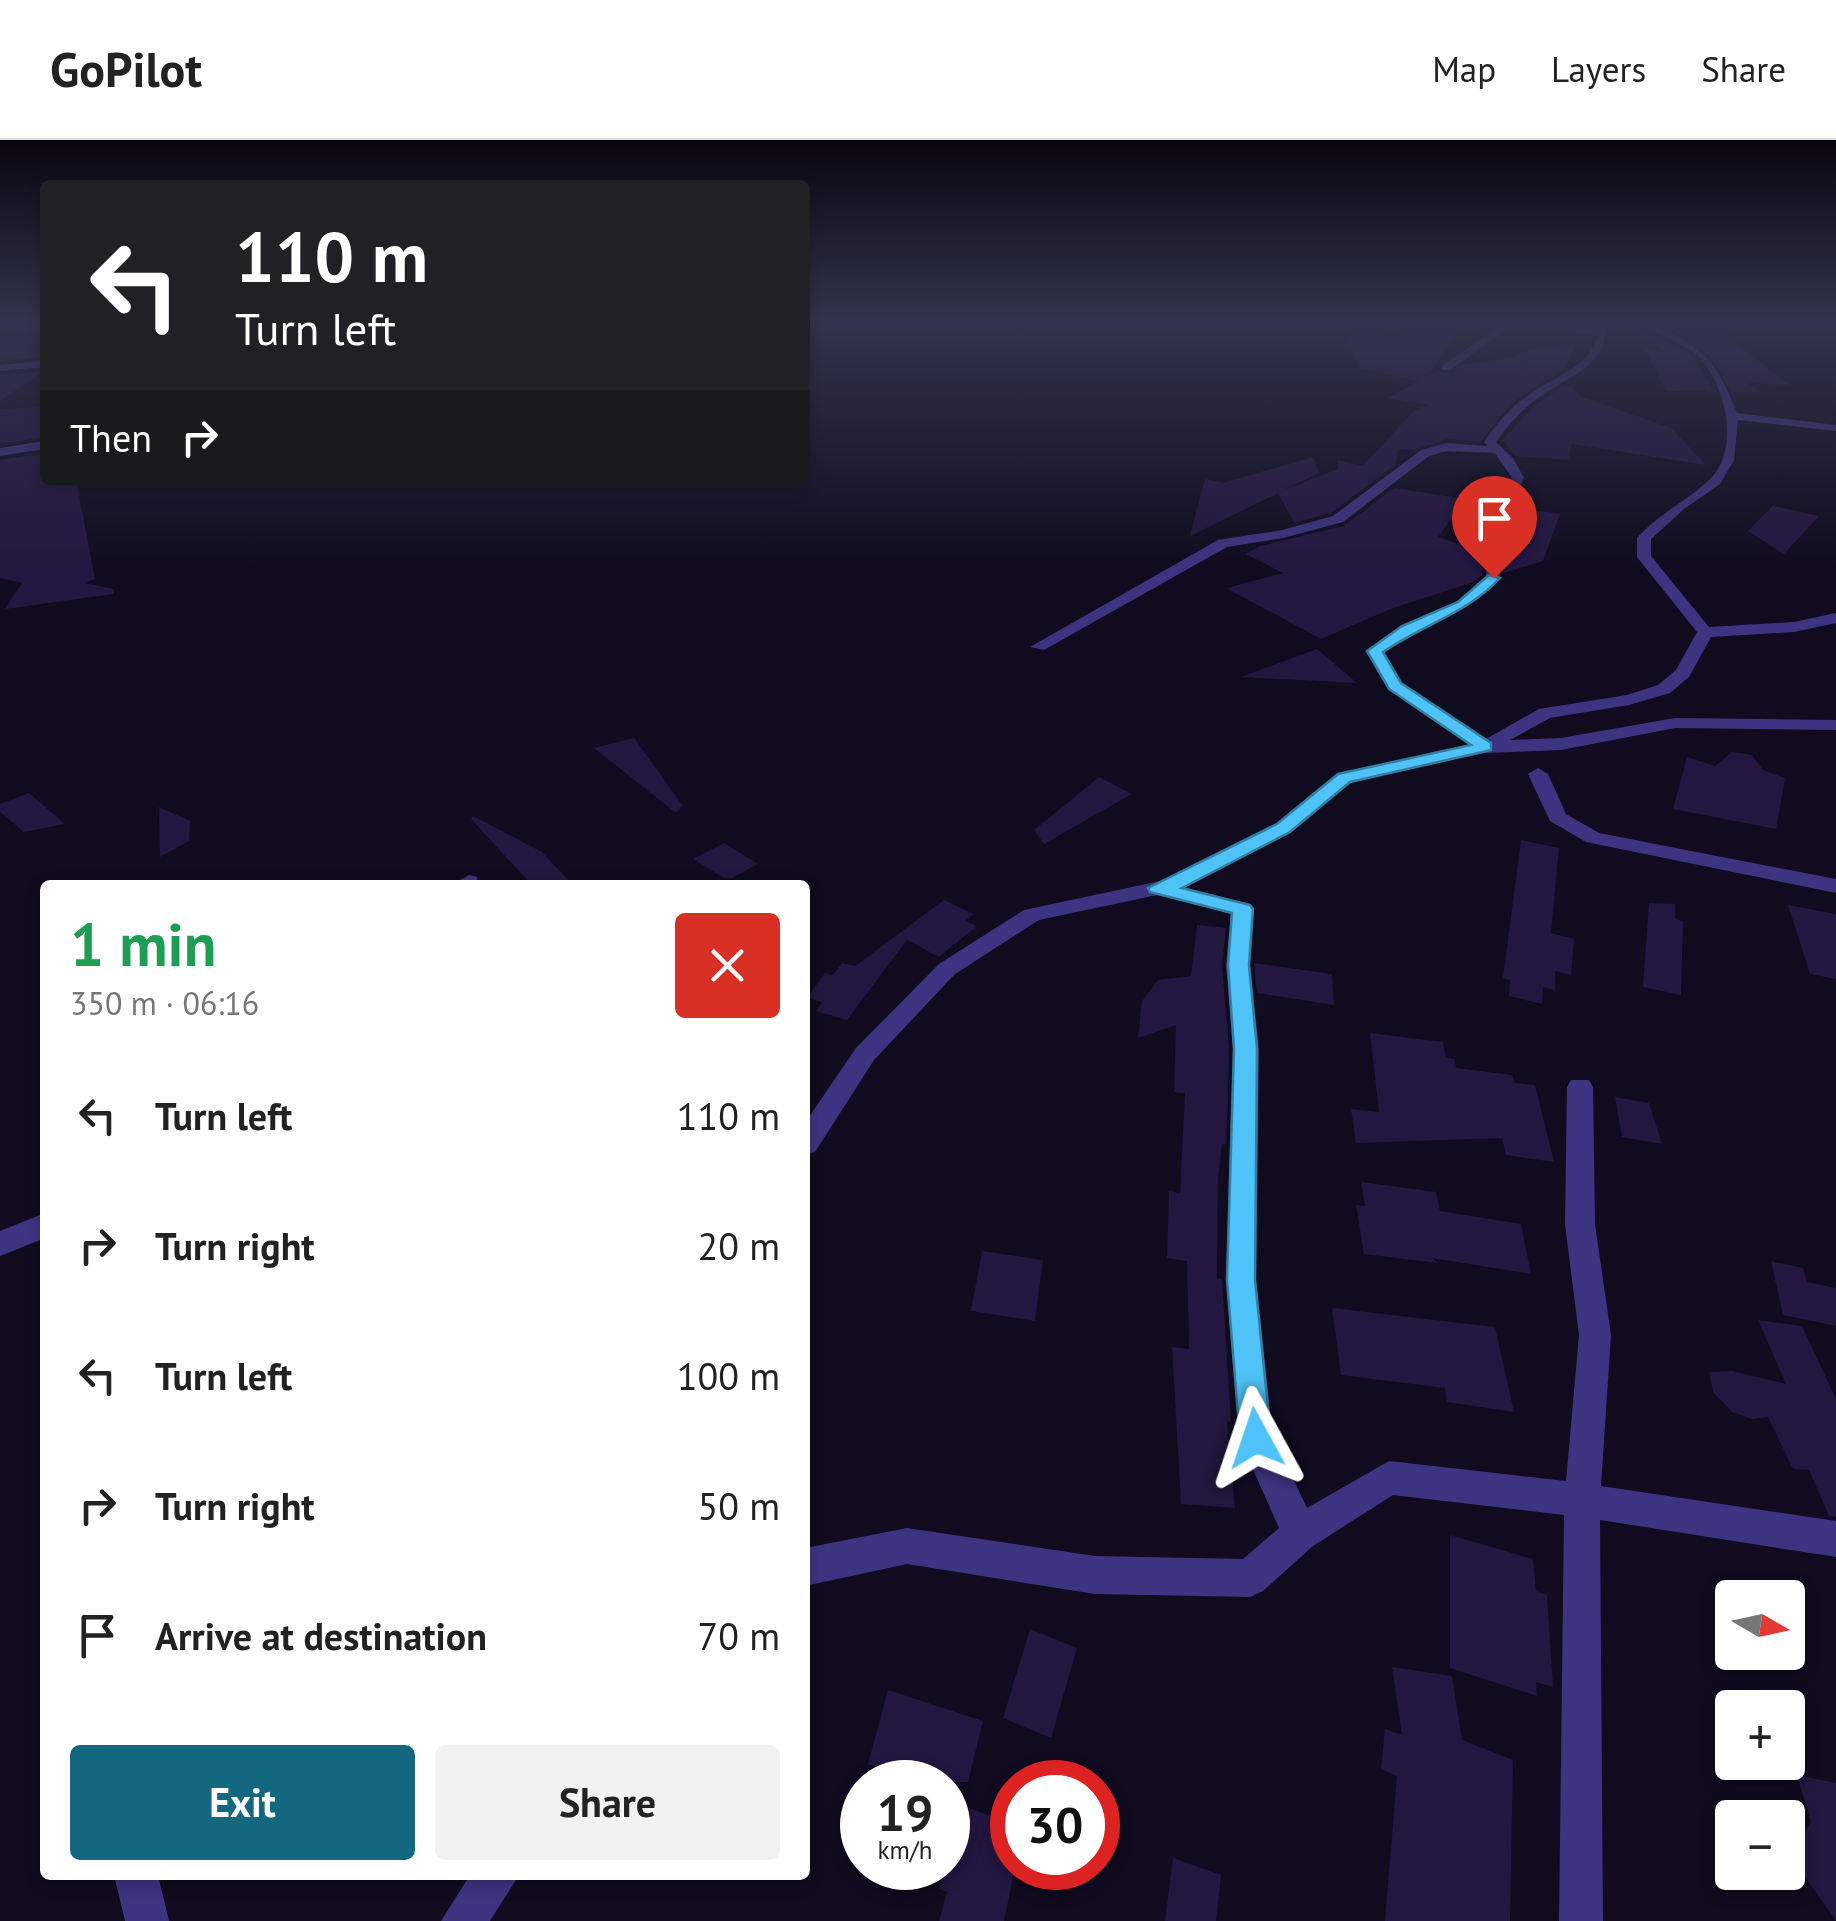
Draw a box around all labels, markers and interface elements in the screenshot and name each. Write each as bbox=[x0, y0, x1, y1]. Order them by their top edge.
text: GoPilot bbox=[50, 38, 202, 100]
text: Map bbox=[1432, 46, 1496, 92]
text: Layers bbox=[1551, 46, 1646, 92]
text: Share bbox=[1701, 46, 1786, 92]
text: 110 m bbox=[235, 211, 428, 301]
icon: left bbox=[70, 220, 200, 350]
text: Turn left bbox=[235, 299, 396, 357]
icon: right bbox=[172, 410, 227, 465]
text: Then bbox=[70, 413, 152, 462]
pin bbox=[1452, 476, 1537, 579]
icon: arrive bbox=[1467, 491, 1522, 546]
text: 1 min bbox=[70, 905, 216, 983]
button: close bbox=[675, 913, 780, 1018]
text: 350 m · 06:16 bbox=[70, 982, 259, 1024]
icon: left bbox=[70, 1088, 125, 1143]
text: Turn left bbox=[155, 1091, 292, 1140]
text: 110 m bbox=[677, 1091, 780, 1140]
icon: right bbox=[70, 1218, 125, 1273]
text: Turn right bbox=[155, 1221, 315, 1270]
text: 20 m bbox=[698, 1221, 780, 1270]
icon: left bbox=[70, 1348, 125, 1403]
text: Turn left bbox=[155, 1351, 292, 1400]
text: 100 m bbox=[677, 1351, 780, 1400]
position arrow bbox=[1204, 1386, 1308, 1490]
icon: right bbox=[70, 1478, 125, 1533]
text: Turn right bbox=[155, 1481, 315, 1530]
text: 50 m bbox=[698, 1481, 780, 1530]
north arrow bbox=[1715, 1580, 1805, 1670]
map controls bbox=[1715, 1580, 1805, 1890]
icon: arrive bbox=[70, 1608, 125, 1663]
text: Arrive at destination bbox=[155, 1611, 487, 1660]
text: 70 m bbox=[698, 1611, 780, 1660]
button: + bbox=[1715, 1690, 1805, 1780]
button: Exit bbox=[70, 1745, 415, 1860]
button: Share bbox=[435, 1745, 780, 1860]
speed limit sign: 30 bbox=[990, 1760, 1120, 1890]
text: 19 bbox=[877, 1780, 933, 1845]
button: − bbox=[1715, 1800, 1805, 1890]
text: km/h bbox=[878, 1834, 932, 1866]

